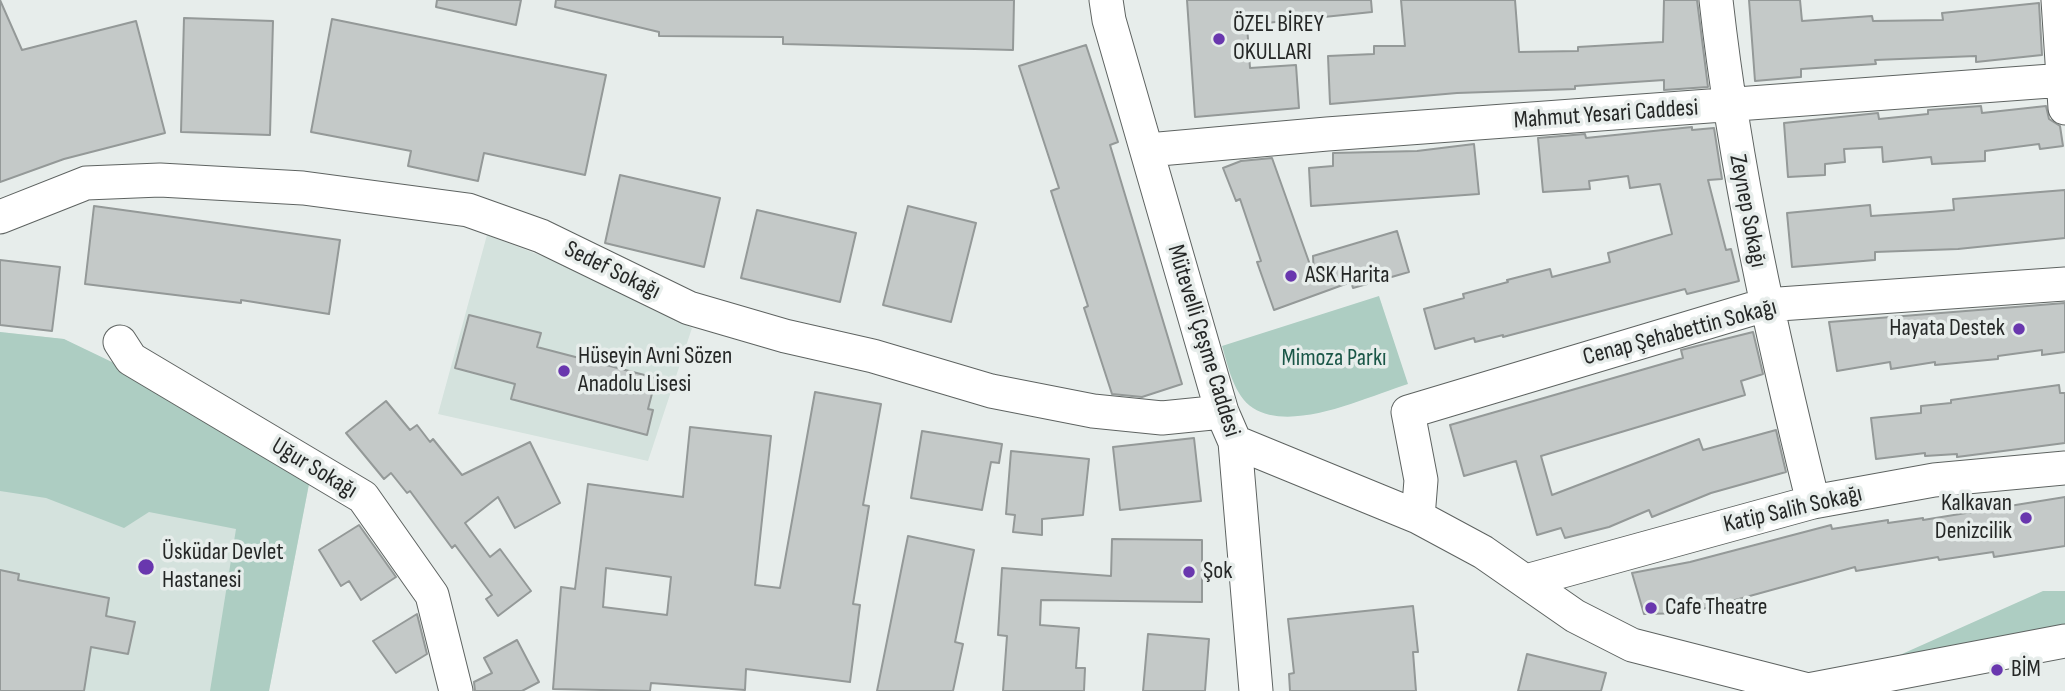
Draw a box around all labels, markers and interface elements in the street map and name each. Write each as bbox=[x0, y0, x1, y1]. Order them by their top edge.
place label: ÖZEL BİREY OKULLARI bbox=[1233, 11, 1324, 67]
marker: ÖZEL BİREY OKULLARI bbox=[1211, 31, 1227, 47]
street label: Mahmut Yesari Caddesi bbox=[1513, 94, 1699, 136]
street label: Zeynep Sokağı bbox=[1722, 152, 1772, 270]
street label: Sedef Sokağı bbox=[559, 235, 665, 307]
street label: Mütevelli Çeşme Caddesi bbox=[1160, 242, 1246, 440]
place label: ASK Harita bbox=[1305, 262, 1390, 290]
marker: ASK Harita bbox=[1283, 268, 1299, 284]
street label: Cenap Şehabettin Sokağı bbox=[1580, 293, 1780, 373]
place label: Hayata Destek bbox=[1889, 315, 2005, 343]
marker: Hayata Destek bbox=[2011, 321, 2027, 337]
place label: Hüseyin Avni Sözen Anadolu Lisesi bbox=[578, 343, 732, 399]
park label: Mimoza Parkı bbox=[1281, 345, 1387, 373]
marker: Hüseyin Avni Sözen Anadolu Lisesi bbox=[556, 363, 572, 379]
street label: Uğur Sokağı bbox=[266, 432, 362, 506]
street label: Katip Salih Sokağı bbox=[1721, 480, 1865, 540]
place label: Kalkavan Denizcilik bbox=[1935, 490, 2012, 546]
marker: Kalkavan Denizcilik bbox=[2018, 510, 2034, 526]
place label: Üsküdar Devlet Hastanesi bbox=[162, 539, 284, 595]
marker: Üsküdar Devlet Hastanesi bbox=[136, 557, 156, 577]
place label: Şok bbox=[1203, 558, 1232, 586]
marker: Şok bbox=[1181, 564, 1197, 580]
place label: Cafe Theatre bbox=[1665, 594, 1768, 622]
marker: Cafe Theatre bbox=[1643, 600, 1659, 616]
place label: BİM bbox=[2011, 656, 2041, 684]
marker: BİM bbox=[1989, 662, 2005, 678]

